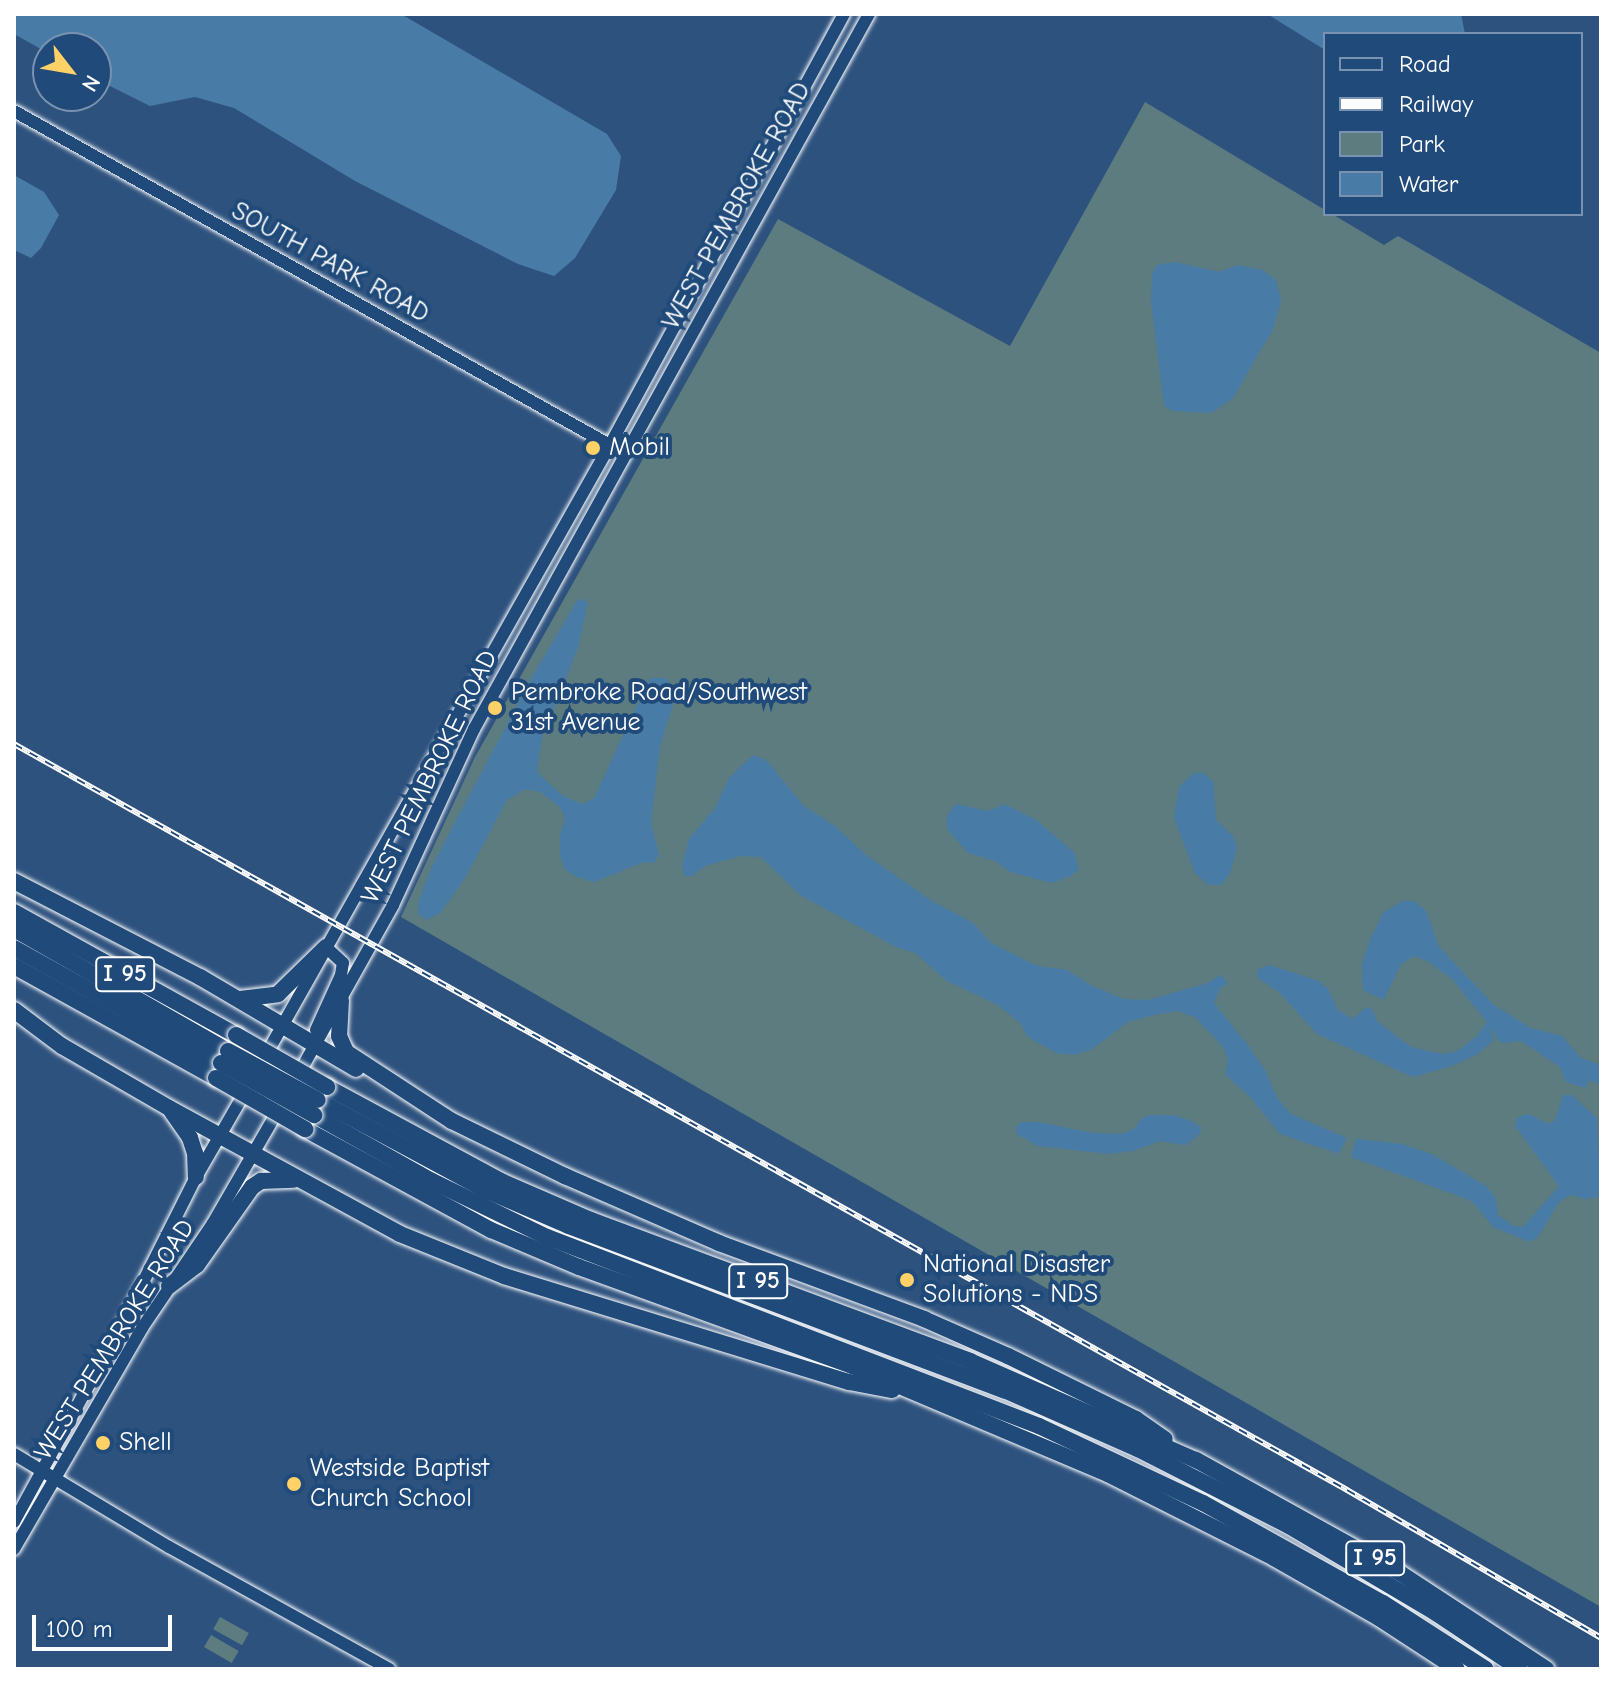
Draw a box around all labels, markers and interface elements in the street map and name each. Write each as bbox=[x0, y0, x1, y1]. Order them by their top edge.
north arrow bbox=[32, 32, 112, 112]
legend bbox=[1323, 32, 1583, 216]
text: Road bbox=[1399, 50, 1451, 78]
text: N bbox=[76, 70, 106, 96]
street label: WEST PEMBROKE ROAD bbox=[656, 77, 818, 335]
text: Railway bbox=[1399, 90, 1473, 118]
text: Park bbox=[1399, 130, 1445, 158]
text: Water bbox=[1399, 170, 1458, 198]
street label: SOUTH PARK ROAD bbox=[226, 196, 434, 330]
place label: Mobil bbox=[609, 432, 670, 464]
marker: Mobil bbox=[584, 439, 602, 457]
street label: WEST PEMBROKE ROAD bbox=[355, 645, 505, 909]
place label: Pembroke Road/Southwest 31st Avenue bbox=[511, 677, 807, 738]
marker: Pembroke Road/Southwest 31st Avenue bbox=[486, 699, 504, 717]
road number: I 95 bbox=[95, 954, 155, 994]
street label: WEST PEMBROKE ROAD bbox=[28, 1214, 202, 1466]
place label: National Disaster Solutions - NDS bbox=[923, 1249, 1110, 1310]
road number: I 95 bbox=[728, 1261, 788, 1301]
marker: National Disaster Solutions - NDS bbox=[898, 1271, 916, 1289]
place label: Shell bbox=[119, 1427, 172, 1459]
marker: Shell bbox=[94, 1434, 112, 1452]
place label: Westside Baptist Church School bbox=[310, 1453, 489, 1514]
marker: Westside Baptist Church School bbox=[285, 1475, 303, 1493]
road number: I 95 bbox=[1345, 1538, 1405, 1578]
scale bar bbox=[36, 1599, 176, 1649]
text: 100 m bbox=[46, 1615, 113, 1643]

